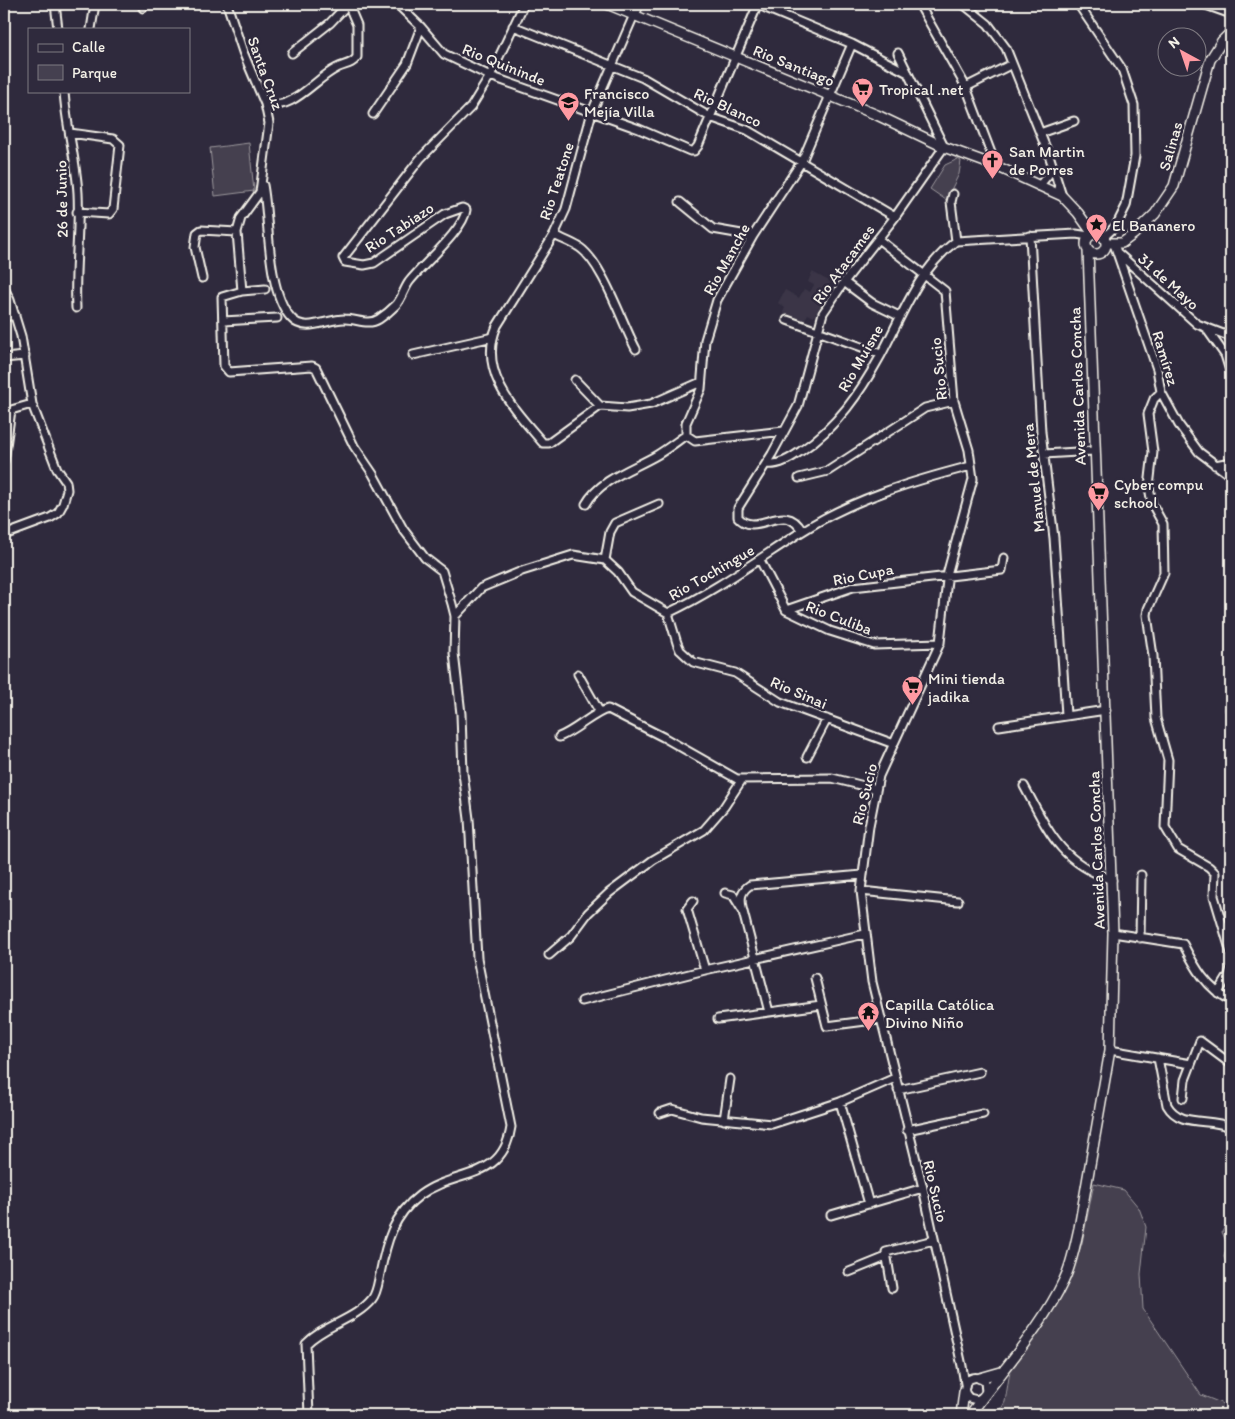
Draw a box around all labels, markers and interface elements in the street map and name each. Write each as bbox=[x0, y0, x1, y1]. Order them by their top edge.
legend bbox=[28, 28, 190, 92]
north arrow bbox=[1158, 28, 1208, 78]
text: N bbox=[1165, 33, 1183, 52]
street label: Santa Cruz bbox=[243, 34, 288, 113]
text: Calle bbox=[72, 38, 105, 56]
street label: Rio Quininde bbox=[459, 39, 548, 90]
street label: Rio Santiago bbox=[750, 41, 837, 90]
text: Parque bbox=[72, 64, 117, 82]
supermarket icon: Tropical .net bbox=[851, 77, 875, 108]
place label: Tropical .net bbox=[879, 80, 963, 99]
street label: Rio Blanco bbox=[691, 83, 765, 131]
place label: Francisco Mejía Villa bbox=[584, 84, 655, 121]
school or university icon: Francisco Mejía Villa bbox=[556, 90, 580, 121]
street label: Salinas bbox=[1154, 119, 1187, 173]
street label: Rio Teatone bbox=[535, 140, 578, 223]
place label: San Martin de Porres bbox=[1009, 142, 1085, 179]
church icon: San Martin de Porres bbox=[981, 148, 1005, 179]
street label: 26 de Junio bbox=[51, 160, 72, 238]
street label: Rio Tabiazo bbox=[361, 198, 437, 257]
place icon: El Bananero bbox=[1084, 213, 1108, 244]
place label: El Bananero bbox=[1112, 216, 1195, 235]
street label: Rio Manche bbox=[699, 220, 754, 298]
street label: Rio Atacames bbox=[808, 221, 879, 308]
street label: 31 de Mayo bbox=[1134, 249, 1203, 314]
street label: Avenida Carlos Concha bbox=[1065, 306, 1090, 465]
street label: Rio Muisne bbox=[834, 321, 887, 395]
street label: Ramírez bbox=[1148, 328, 1183, 389]
street label: Rio Sucio bbox=[926, 337, 951, 401]
street label: Manuel de Mera bbox=[1018, 422, 1049, 533]
place label: Cyber compu school bbox=[1114, 475, 1203, 512]
supermarket icon: Cyber compu school bbox=[1086, 481, 1110, 512]
street label: Rio Tochingue bbox=[665, 540, 758, 605]
street label: Rio Cupa bbox=[831, 559, 896, 590]
street label: Rio Culiba bbox=[803, 596, 875, 639]
place label: Mini tienda jadika bbox=[927, 669, 1005, 706]
street label: Rio Sinai bbox=[767, 672, 830, 713]
supermarket icon: Mini tienda jadika bbox=[900, 675, 924, 706]
street label: Rio Sucio bbox=[848, 761, 881, 827]
street label: Avenida Carlos Concha bbox=[1084, 770, 1109, 929]
place label: Capilla Católica Divino Niño bbox=[885, 995, 995, 1032]
temple icon: Capilla Católica Divino Niño bbox=[857, 1001, 881, 1032]
street label: Rio Sucio bbox=[919, 1158, 952, 1224]

